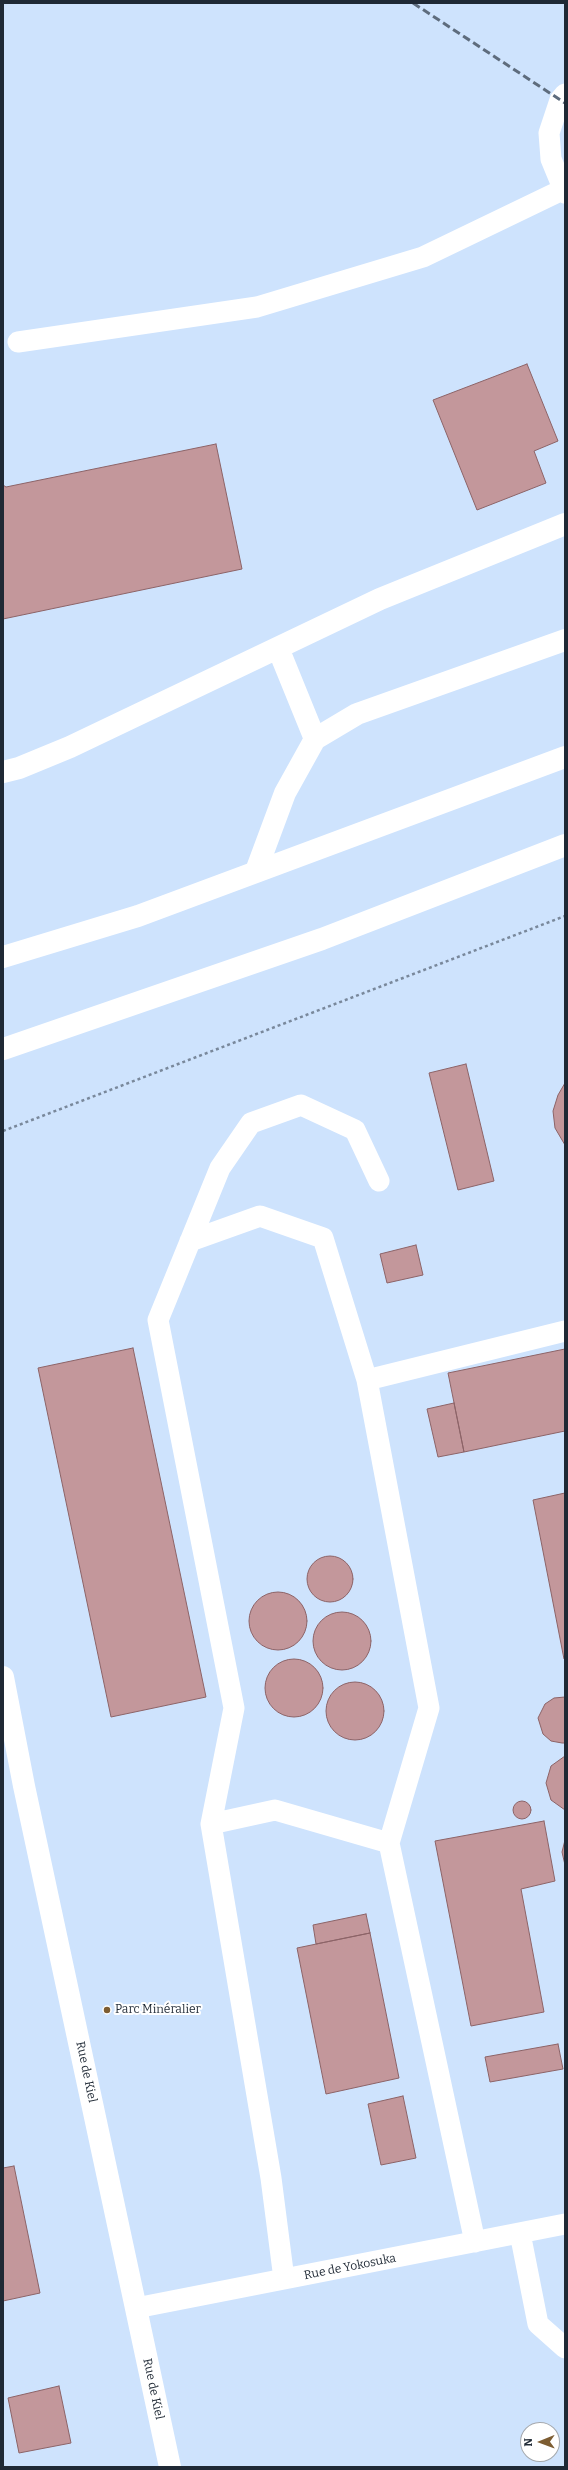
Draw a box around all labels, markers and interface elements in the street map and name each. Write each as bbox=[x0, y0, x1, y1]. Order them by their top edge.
place label: Parc Minéralier bbox=[115, 2003, 201, 2017]
marker: Parc Minéralier bbox=[102, 2005, 112, 2015]
street label: Rue de Kiel bbox=[73, 2040, 99, 2104]
street label: Rue de Yokosuka bbox=[303, 2251, 397, 2283]
street label: Rue de Kiel bbox=[140, 2357, 166, 2421]
north arrow bbox=[520, 2422, 560, 2462]
text: N bbox=[522, 2438, 535, 2447]

